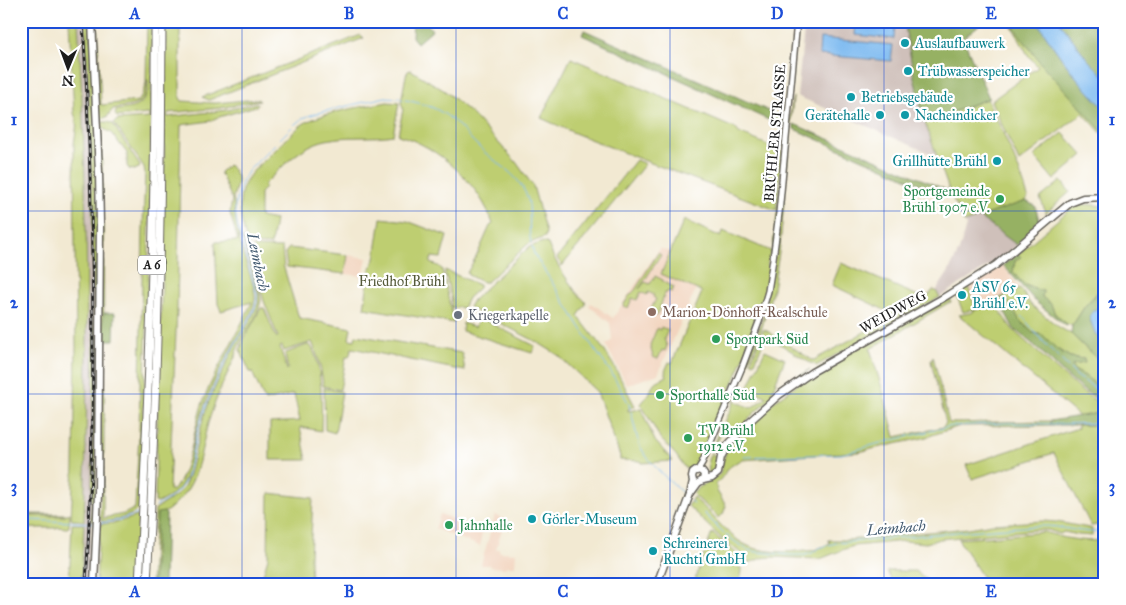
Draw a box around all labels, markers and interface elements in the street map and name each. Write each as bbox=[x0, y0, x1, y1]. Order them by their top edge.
text: A bbox=[129, 4, 141, 23]
text: B bbox=[344, 4, 354, 23]
text: C bbox=[558, 4, 569, 23]
text: D bbox=[771, 4, 784, 23]
text: E bbox=[985, 4, 997, 23]
place label: Auslaufbauwerk bbox=[914, 35, 1006, 52]
marker: Auslaufbauwerk bbox=[899, 37, 911, 49]
north arrow bbox=[42, 42, 92, 92]
street label: BRÜHLER STRASSE bbox=[759, 63, 789, 202]
place label: Trübwasserspeicher bbox=[918, 63, 1030, 80]
marker: Trübwasserspeicher bbox=[902, 65, 914, 77]
text: N bbox=[62, 72, 74, 89]
place label: Betriebsgebäude bbox=[861, 89, 953, 106]
marker: Betriebsgebäude bbox=[845, 91, 857, 103]
place label: Gerätehalle bbox=[805, 107, 870, 124]
place label: Nacheindicker bbox=[915, 107, 998, 124]
marker: Gerätehalle bbox=[874, 109, 886, 121]
marker: Nacheindicker bbox=[899, 109, 911, 121]
text: 1 bbox=[11, 110, 18, 129]
text: 1 bbox=[1109, 110, 1116, 129]
place label: Grillhütte Brühl bbox=[893, 153, 987, 170]
marker: Grillhütte Brühl bbox=[991, 155, 1003, 167]
place label: Sportgemeinde Brühl 1907 e.V. bbox=[902, 183, 990, 216]
marker: Sportgemeinde Brühl 1907 e.V. bbox=[994, 193, 1006, 205]
water label: Leimbach bbox=[243, 230, 273, 293]
road number: A 6 bbox=[138, 256, 166, 274]
park label: Friedhof Brühl bbox=[359, 273, 446, 290]
place label: ASV 65 Brühl e.V. bbox=[971, 279, 1028, 312]
street label: WEIDWEG bbox=[857, 287, 929, 337]
marker: ASV 65 Brühl e.V. bbox=[956, 289, 968, 301]
text: 2 bbox=[10, 293, 19, 312]
text: 2 bbox=[1108, 293, 1117, 312]
place label: Marion-Dönhoff-Realschule bbox=[662, 304, 828, 321]
marker: Marion-Dönhoff-Realschule bbox=[646, 306, 658, 318]
place label: Kriegerkapelle bbox=[468, 307, 549, 324]
marker: Kriegerkapelle bbox=[452, 309, 464, 321]
place label: Sportpark Süd bbox=[726, 331, 809, 348]
marker: Sportpark Süd bbox=[710, 333, 722, 345]
place label: Sporthalle Süd bbox=[670, 387, 755, 404]
marker: Sporthalle Süd bbox=[654, 389, 666, 401]
place label: TV Brühl 1912 e.V. bbox=[698, 422, 754, 455]
marker: TV Brühl 1912 e.V. bbox=[682, 432, 694, 444]
text: 3 bbox=[11, 477, 17, 497]
text: 3 bbox=[1109, 477, 1115, 497]
place label: Görler-Museum bbox=[542, 511, 637, 528]
marker: Görler-Museum bbox=[526, 513, 538, 525]
water label: Leimbach bbox=[865, 516, 927, 540]
place label: Jahnhalle bbox=[457, 517, 513, 535]
marker: Jahnhalle bbox=[443, 519, 455, 531]
place label: Schreinerei Ruchti GmbH bbox=[663, 535, 746, 568]
marker: Schreinerei Ruchti GmbH bbox=[647, 545, 659, 557]
text: A bbox=[129, 582, 141, 601]
text: B bbox=[344, 582, 354, 601]
text: C bbox=[558, 582, 569, 601]
text: D bbox=[771, 582, 784, 601]
text: E bbox=[985, 582, 997, 601]

